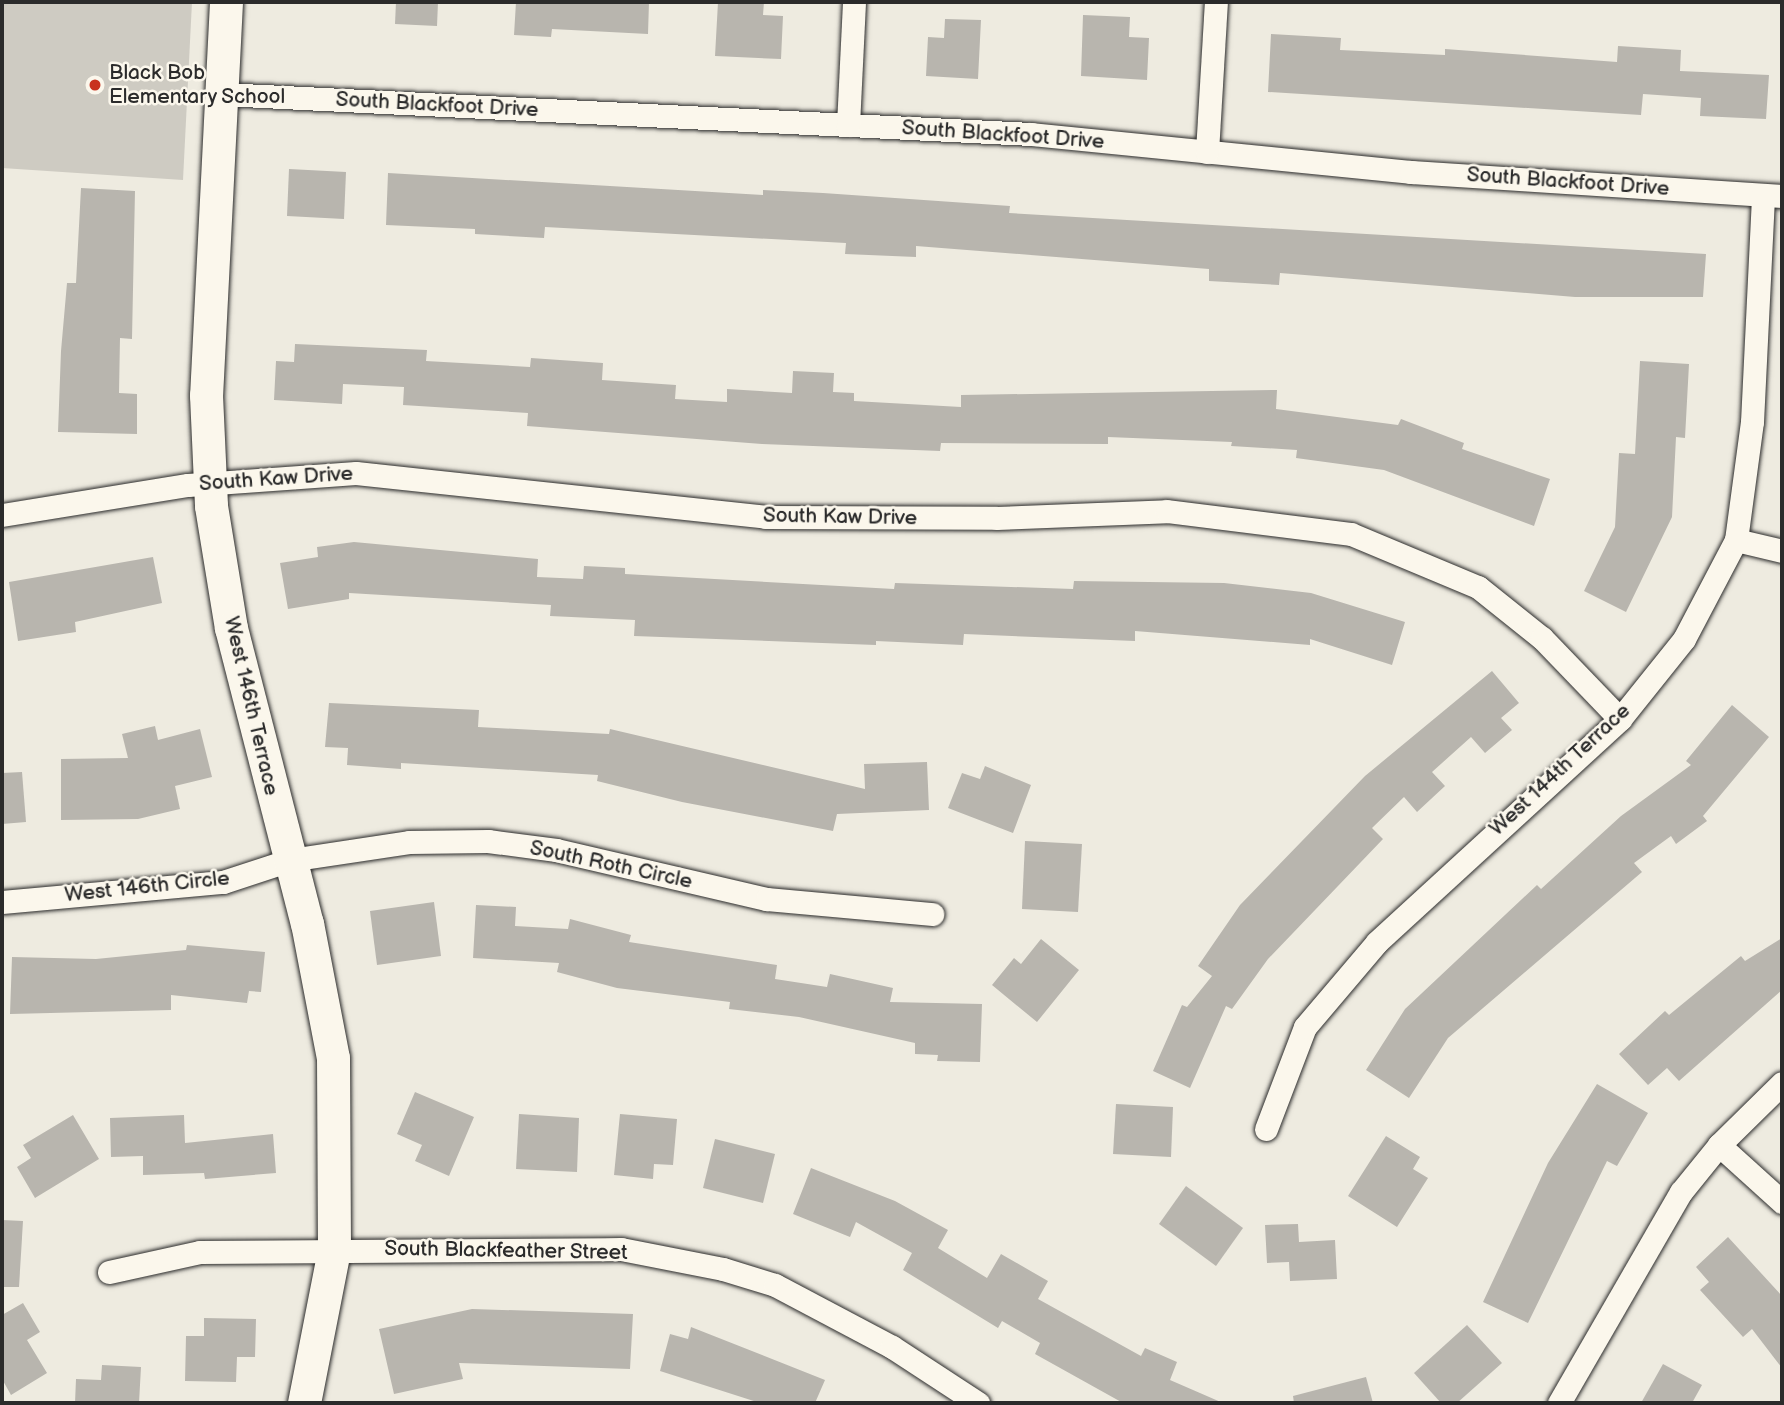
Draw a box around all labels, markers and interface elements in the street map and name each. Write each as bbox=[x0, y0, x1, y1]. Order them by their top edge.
place label: Black Bob Elementary School bbox=[109, 60, 287, 110]
marker: Black Bob Elementary School bbox=[87, 77, 103, 93]
street label: South Blackfoot Drive bbox=[335, 87, 539, 123]
street label: South Blackfoot Drive bbox=[901, 115, 1105, 155]
street label: South Blackfoot Drive bbox=[1466, 162, 1670, 202]
street label: South Kaw Drive bbox=[198, 461, 354, 497]
street label: South Kaw Drive bbox=[763, 503, 917, 531]
street label: West 146th Terrace bbox=[218, 614, 284, 798]
street label: West 144th Terrace bbox=[1484, 698, 1636, 842]
street label: South Roth Circle bbox=[528, 835, 694, 895]
street label: West 146th Circle bbox=[63, 866, 231, 908]
street label: South Blackfeather Street bbox=[384, 1236, 628, 1266]

